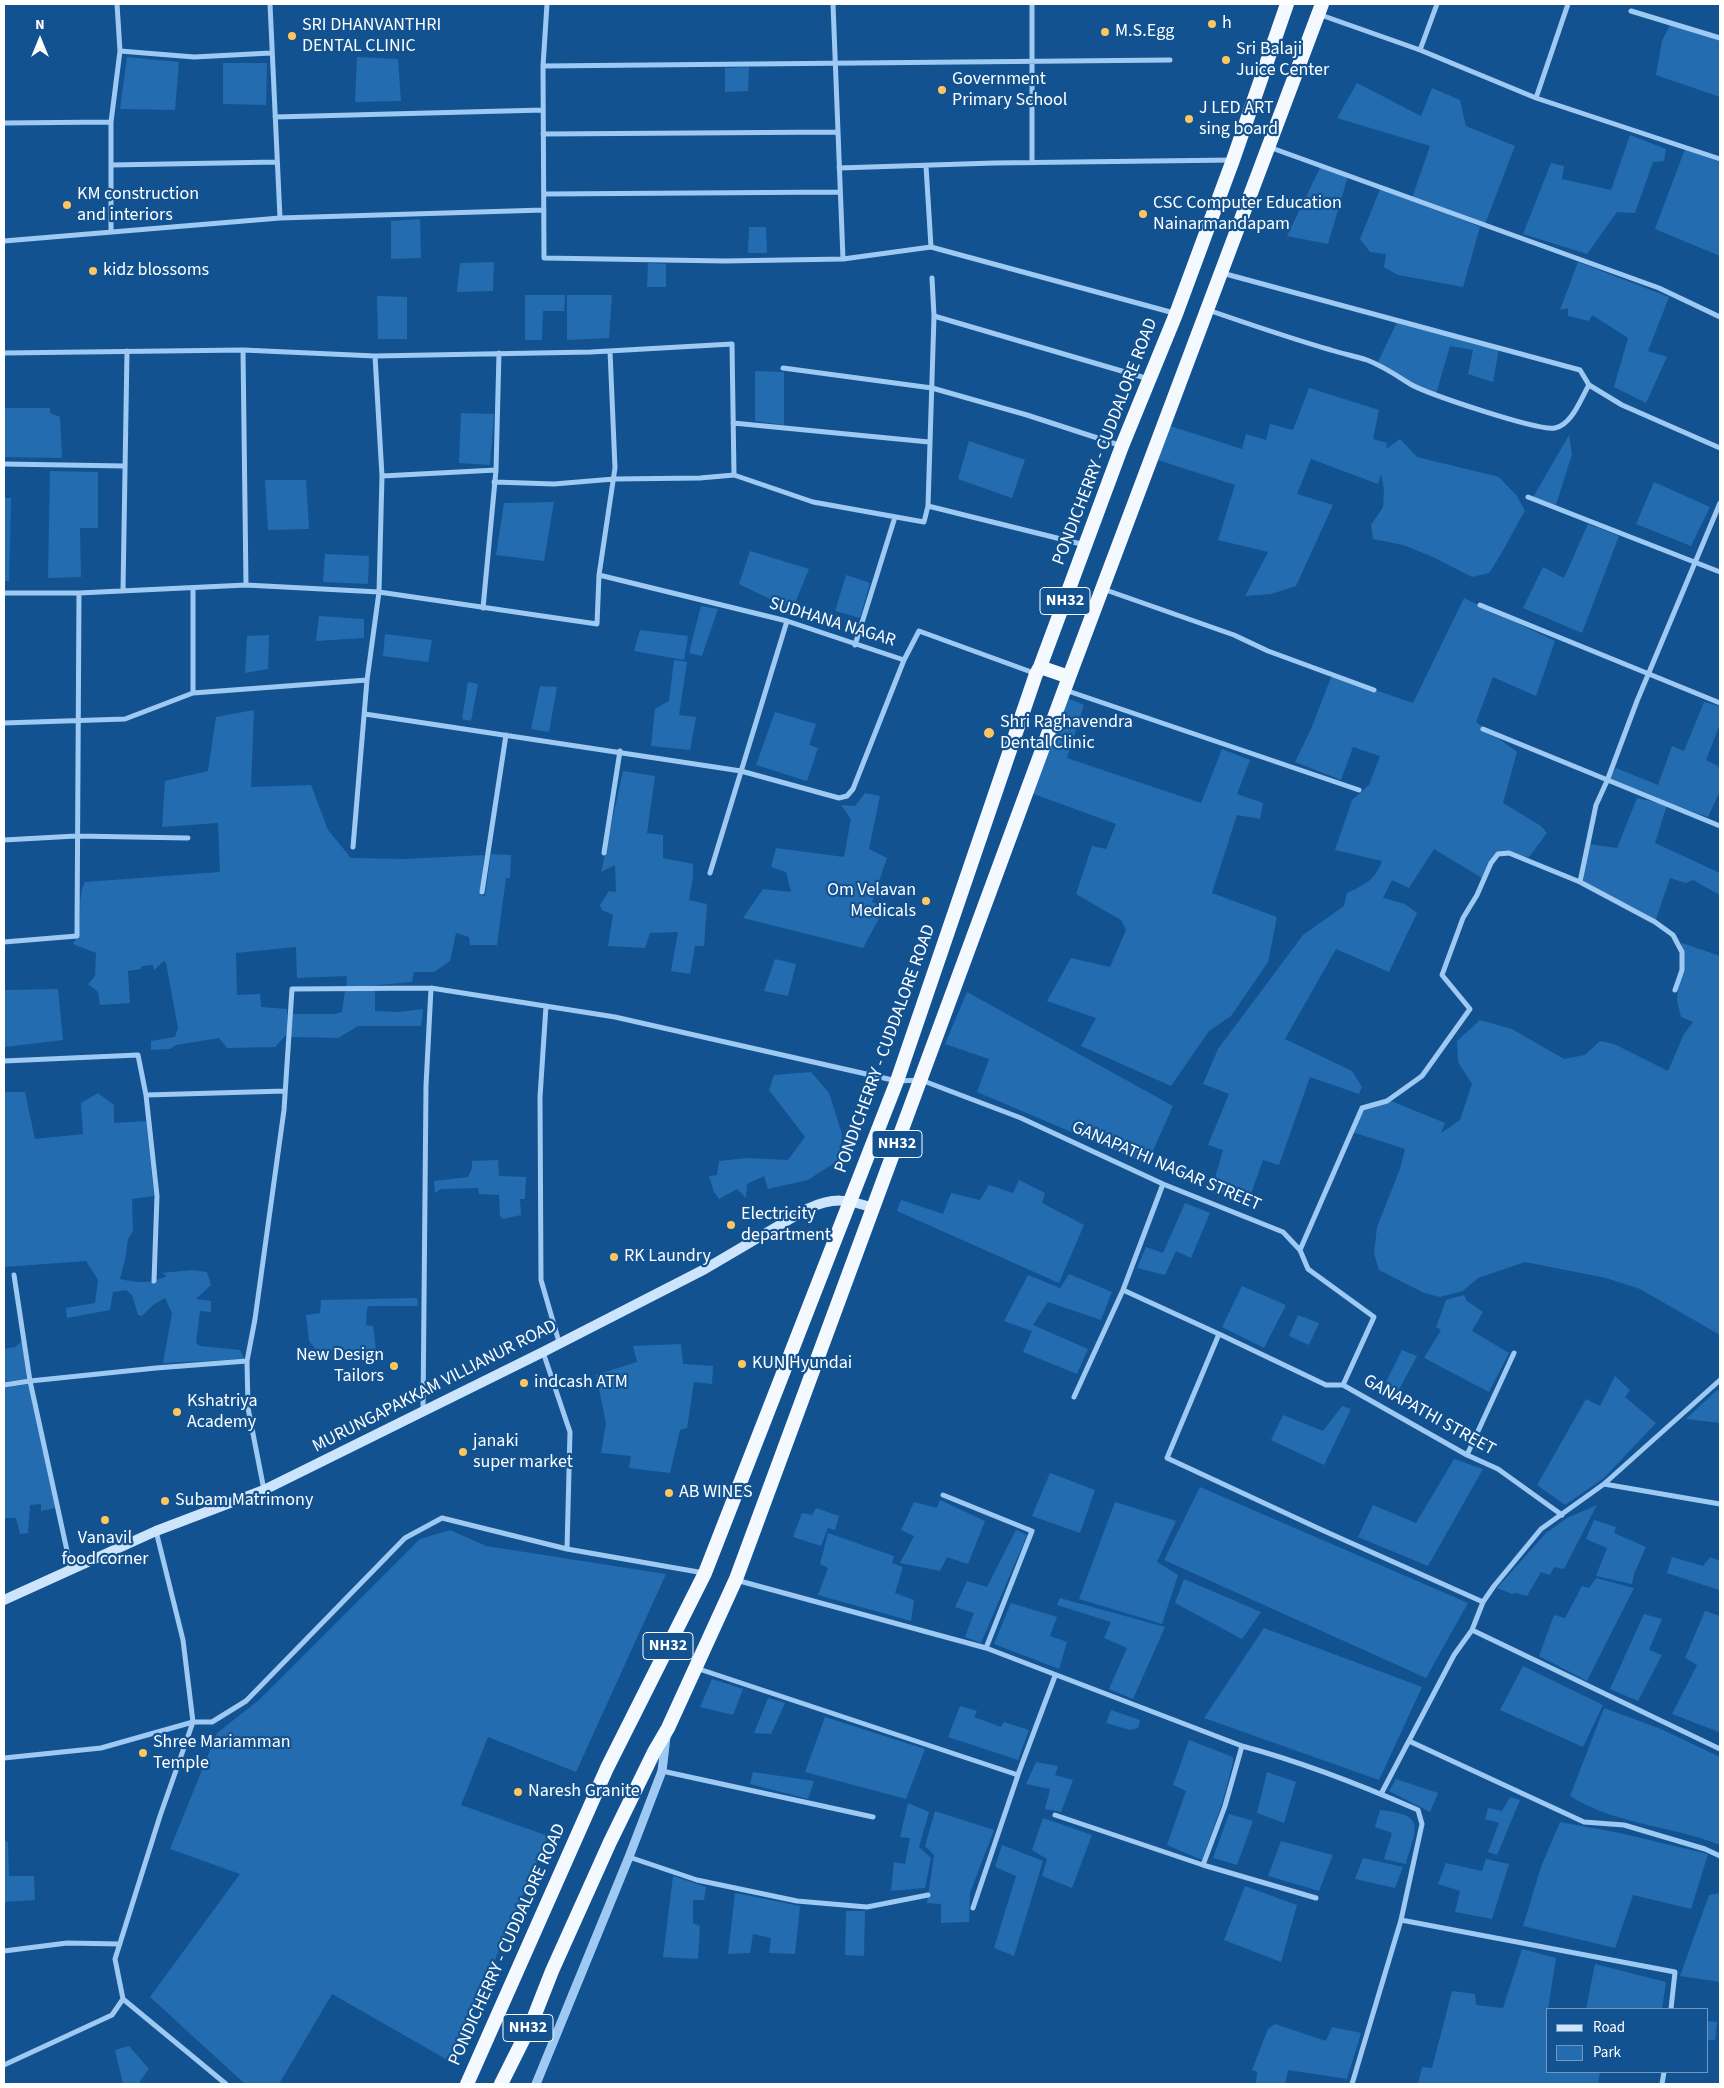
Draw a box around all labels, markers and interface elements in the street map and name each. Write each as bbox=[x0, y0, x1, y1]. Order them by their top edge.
place label: h bbox=[1222, 13, 1232, 35]
north arrow bbox=[15, 15, 65, 65]
text: N bbox=[35, 15, 45, 35]
place label: SRI DHANVANTHRI DENTAL CLINIC bbox=[302, 15, 441, 58]
marker: h bbox=[1206, 18, 1218, 30]
place label: M.S.Egg bbox=[1115, 21, 1174, 43]
marker: M.S.Egg bbox=[1099, 26, 1111, 38]
marker: SRI DHANVANTHRI DENTAL CLINIC bbox=[286, 30, 298, 42]
place label: Sri Balaji Juice Center bbox=[1236, 39, 1329, 82]
marker: Sri Balaji Juice Center bbox=[1220, 54, 1232, 66]
place label: Government Primary School bbox=[952, 69, 1067, 112]
marker: Government Primary School bbox=[936, 84, 948, 96]
place label: J LED ART sing board bbox=[1199, 98, 1278, 140]
marker: J LED ART sing board bbox=[1183, 113, 1195, 125]
place label: KM construction and interiors bbox=[77, 184, 199, 226]
place label: CSC Computer Education Nainarmandapam bbox=[1153, 193, 1342, 235]
marker: KM construction and interiors bbox=[61, 199, 73, 211]
marker: CSC Computer Education Nainarmandapam bbox=[1137, 208, 1149, 220]
place label: kidz blossoms bbox=[103, 260, 209, 282]
marker: kidz blossoms bbox=[87, 265, 99, 277]
street label: PONDICHERRY - CUDDALORE ROAD bbox=[1049, 315, 1163, 569]
road number: NH32 bbox=[1040, 588, 1090, 614]
street label: SUDHANA NAGAR bbox=[766, 594, 898, 652]
place label: Shri Raghavendra Dental Clinic bbox=[1000, 712, 1133, 754]
marker: Shri Raghavendra Dental Clinic bbox=[982, 726, 996, 740]
place label: Om Velavan Medicals bbox=[827, 880, 916, 922]
marker: Om Velavan Medicals bbox=[920, 895, 932, 907]
street label: PONDICHERRY - CUDDALORE ROAD bbox=[831, 922, 941, 1176]
street label: GANAPATHI NAGAR STREET bbox=[1068, 1117, 1264, 1217]
road number: NH32 bbox=[872, 1130, 922, 1158]
place label: Electricity department bbox=[741, 1204, 831, 1246]
marker: Electricity department bbox=[725, 1219, 737, 1231]
place label: RK Laundry bbox=[624, 1246, 711, 1268]
marker: RK Laundry bbox=[608, 1251, 620, 1263]
street label: MURUNGAPAKKAM VILLIANUR ROAD bbox=[309, 1316, 561, 1458]
place label: New Design Tailors bbox=[296, 1345, 384, 1388]
place label: KUN Hyundai bbox=[752, 1353, 852, 1375]
marker: KUN Hyundai bbox=[736, 1358, 748, 1370]
marker: New Design Tailors bbox=[388, 1360, 400, 1372]
street label: GANAPATHI STREET bbox=[1359, 1371, 1499, 1461]
place label: indcash ATM bbox=[534, 1372, 628, 1394]
marker: indcash ATM bbox=[518, 1377, 530, 1389]
place label: Kshatriya Academy bbox=[187, 1391, 257, 1434]
marker: Kshatriya Academy bbox=[171, 1406, 183, 1418]
place label: janaki super market bbox=[473, 1431, 573, 1474]
marker: janaki super market bbox=[457, 1446, 469, 1458]
place label: AB WINES bbox=[679, 1482, 753, 1504]
marker: AB WINES bbox=[663, 1487, 675, 1499]
place label: Subam Matrimony bbox=[175, 1490, 313, 1512]
marker: Subam Matrimony bbox=[159, 1495, 171, 1507]
marker: Vanavil food corner bbox=[99, 1514, 111, 1526]
place label: Vanavil food corner bbox=[61, 1528, 149, 1570]
road number: NH32 bbox=[643, 1632, 693, 1660]
place label: Shree Mariamman Temple bbox=[153, 1732, 291, 1775]
marker: Shree Mariamman Temple bbox=[137, 1747, 149, 1759]
place label: Naresh Granite bbox=[528, 1781, 640, 1803]
marker: Naresh Granite bbox=[512, 1786, 524, 1798]
street label: PONDICHERRY - CUDDALORE ROAD bbox=[445, 1821, 571, 2069]
legend bbox=[1546, 2008, 1709, 2073]
road number: NH32 bbox=[503, 2015, 553, 2042]
text: Road bbox=[1593, 2017, 1625, 2038]
text: Park bbox=[1593, 2042, 1621, 2063]

